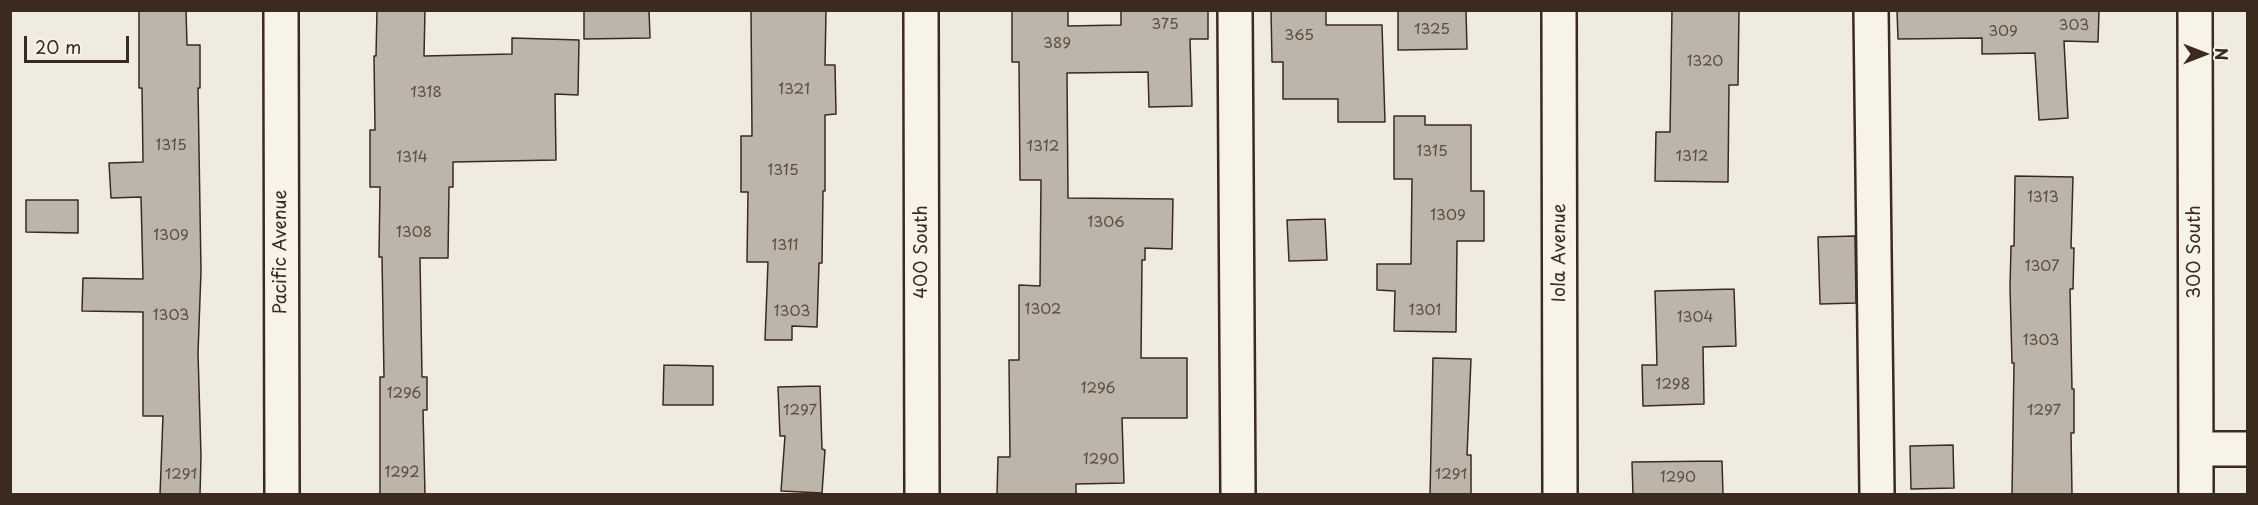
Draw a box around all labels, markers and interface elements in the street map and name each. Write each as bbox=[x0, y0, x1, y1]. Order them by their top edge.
house number: 375 bbox=[1151, 16, 1179, 34]
house number: 303 bbox=[2059, 17, 2089, 35]
house number: 1325 bbox=[1414, 21, 1450, 39]
house number: 309 bbox=[1988, 23, 2018, 41]
scale bar bbox=[27, 24, 132, 62]
north arrow bbox=[2174, 24, 2234, 84]
house number: 365 bbox=[1284, 27, 1314, 45]
text: 20 m bbox=[35, 33, 81, 60]
house number: 389 bbox=[1043, 35, 1071, 53]
text: N bbox=[2210, 48, 2234, 60]
house number: 1320 bbox=[1687, 53, 1723, 71]
house number: 1321 bbox=[778, 81, 810, 99]
house number: 1318 bbox=[410, 84, 442, 102]
house number: 1315 bbox=[155, 137, 187, 155]
house number: 1312 bbox=[1027, 138, 1059, 156]
house number: 1315 bbox=[1416, 143, 1448, 161]
house number: 1312 bbox=[1676, 148, 1708, 166]
house number: 1314 bbox=[396, 149, 428, 167]
house number: 1315 bbox=[767, 162, 799, 180]
house number: 1313 bbox=[2027, 189, 2059, 207]
street label: Pacific Avenue bbox=[270, 190, 292, 314]
street label: Iola Avenue bbox=[1549, 204, 1571, 302]
street label: 400 South bbox=[911, 205, 933, 299]
street label: 300 South bbox=[2184, 205, 2206, 299]
house number: 1309 bbox=[1430, 207, 1466, 225]
house number: 1306 bbox=[1087, 214, 1125, 232]
house number: 1308 bbox=[396, 224, 432, 242]
house number: 1309 bbox=[153, 227, 189, 245]
house number: 1311 bbox=[771, 237, 799, 255]
house number: 1307 bbox=[2025, 258, 2059, 276]
house number: 1302 bbox=[1025, 301, 1061, 319]
house number: 1301 bbox=[1409, 302, 1441, 320]
house number: 1303 bbox=[774, 303, 810, 321]
house number: 1303 bbox=[153, 307, 189, 325]
house number: 1304 bbox=[1677, 309, 1713, 327]
house number: 1303 bbox=[2023, 332, 2059, 350]
house number: 1298 bbox=[1656, 376, 1690, 394]
house number: 1296 bbox=[1081, 380, 1115, 398]
house number: 1296 bbox=[387, 385, 421, 403]
house number: 1297 bbox=[783, 402, 817, 420]
house number: 1297 bbox=[2027, 402, 2061, 420]
house number: 1290 bbox=[1083, 451, 1119, 469]
house number: 1292 bbox=[384, 464, 420, 482]
house number: 1291 bbox=[165, 466, 197, 484]
house number: 1291 bbox=[1435, 466, 1467, 484]
house number: 1290 bbox=[1660, 469, 1696, 487]

